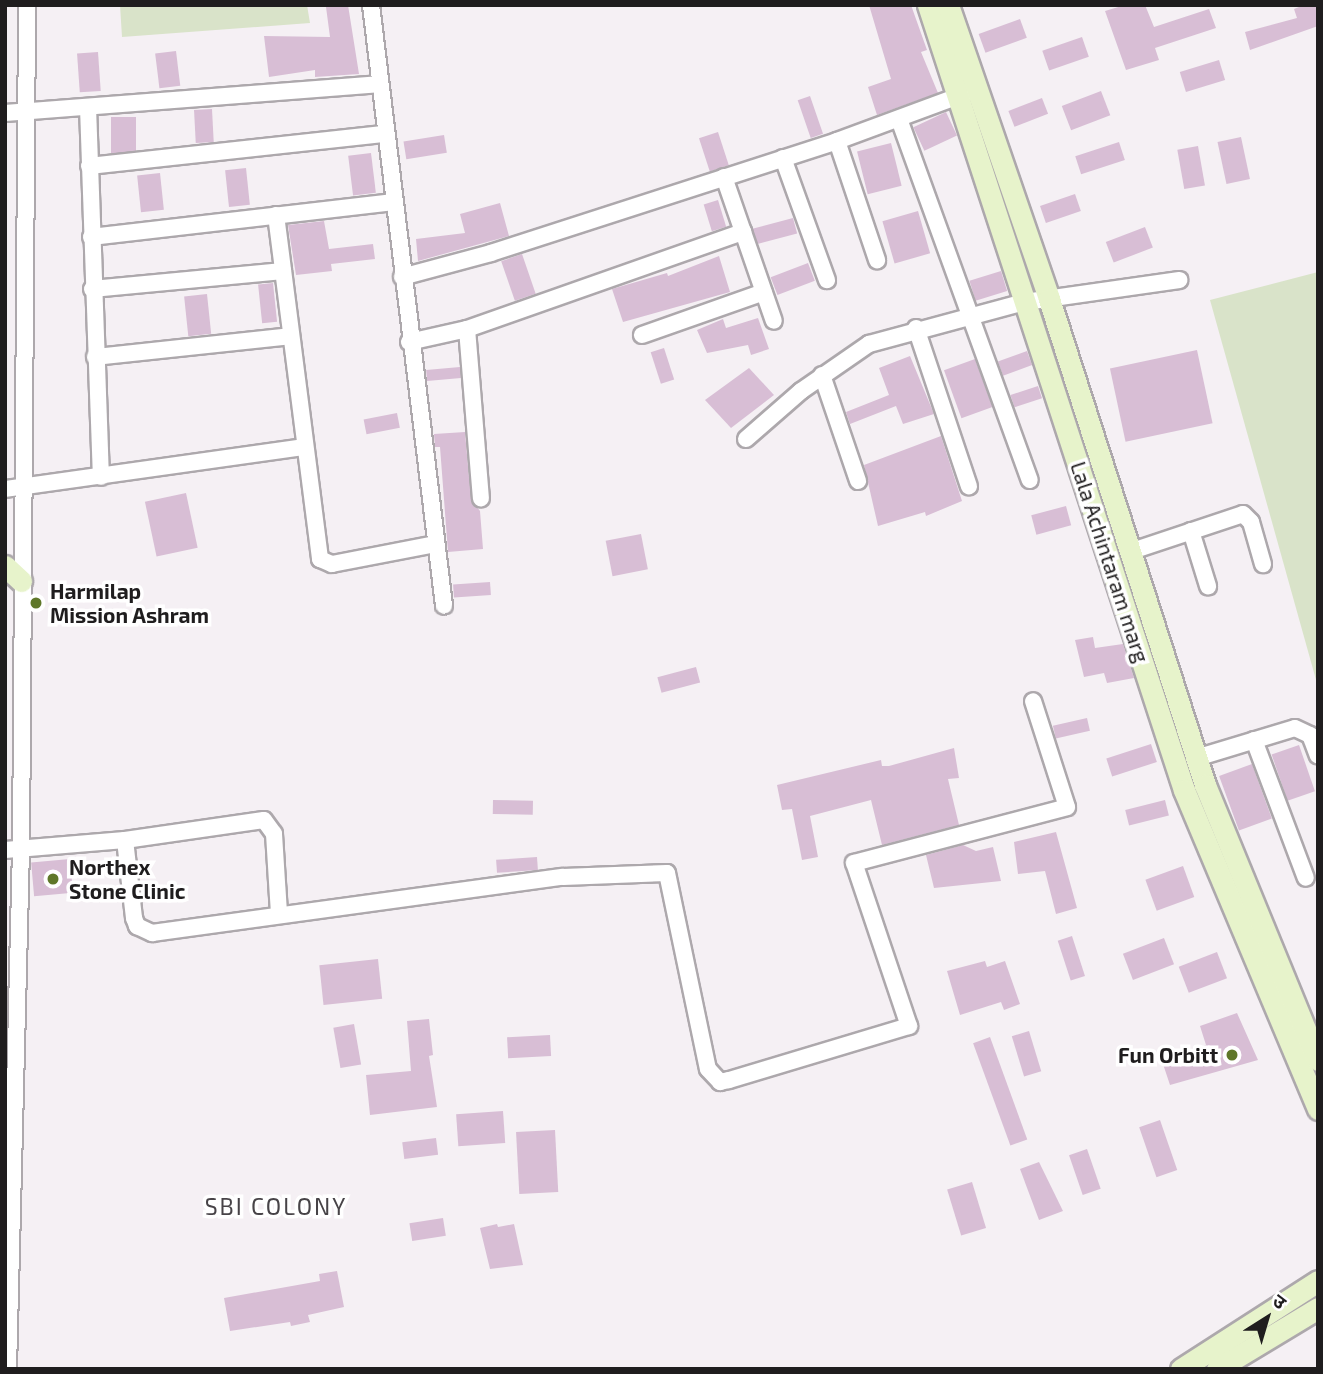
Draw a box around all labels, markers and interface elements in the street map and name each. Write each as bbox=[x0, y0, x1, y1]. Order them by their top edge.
street label: Lala Achintaram marg bbox=[1066, 458, 1154, 666]
place label: Harmilap Mission Ashram bbox=[50, 578, 210, 628]
marker: Harmilap Mission Ashram bbox=[28, 595, 44, 611]
place label: Northex Stone Clinic bbox=[69, 854, 185, 904]
marker: Northex Stone Clinic bbox=[43, 869, 63, 889]
place label: Fun Orbitt bbox=[1118, 1042, 1218, 1068]
marker: Fun Orbitt bbox=[1224, 1047, 1240, 1063]
district label: SBI COLONY bbox=[206, 1192, 346, 1220]
north arrow bbox=[1232, 1283, 1302, 1353]
text: उ bbox=[1269, 1288, 1291, 1313]

